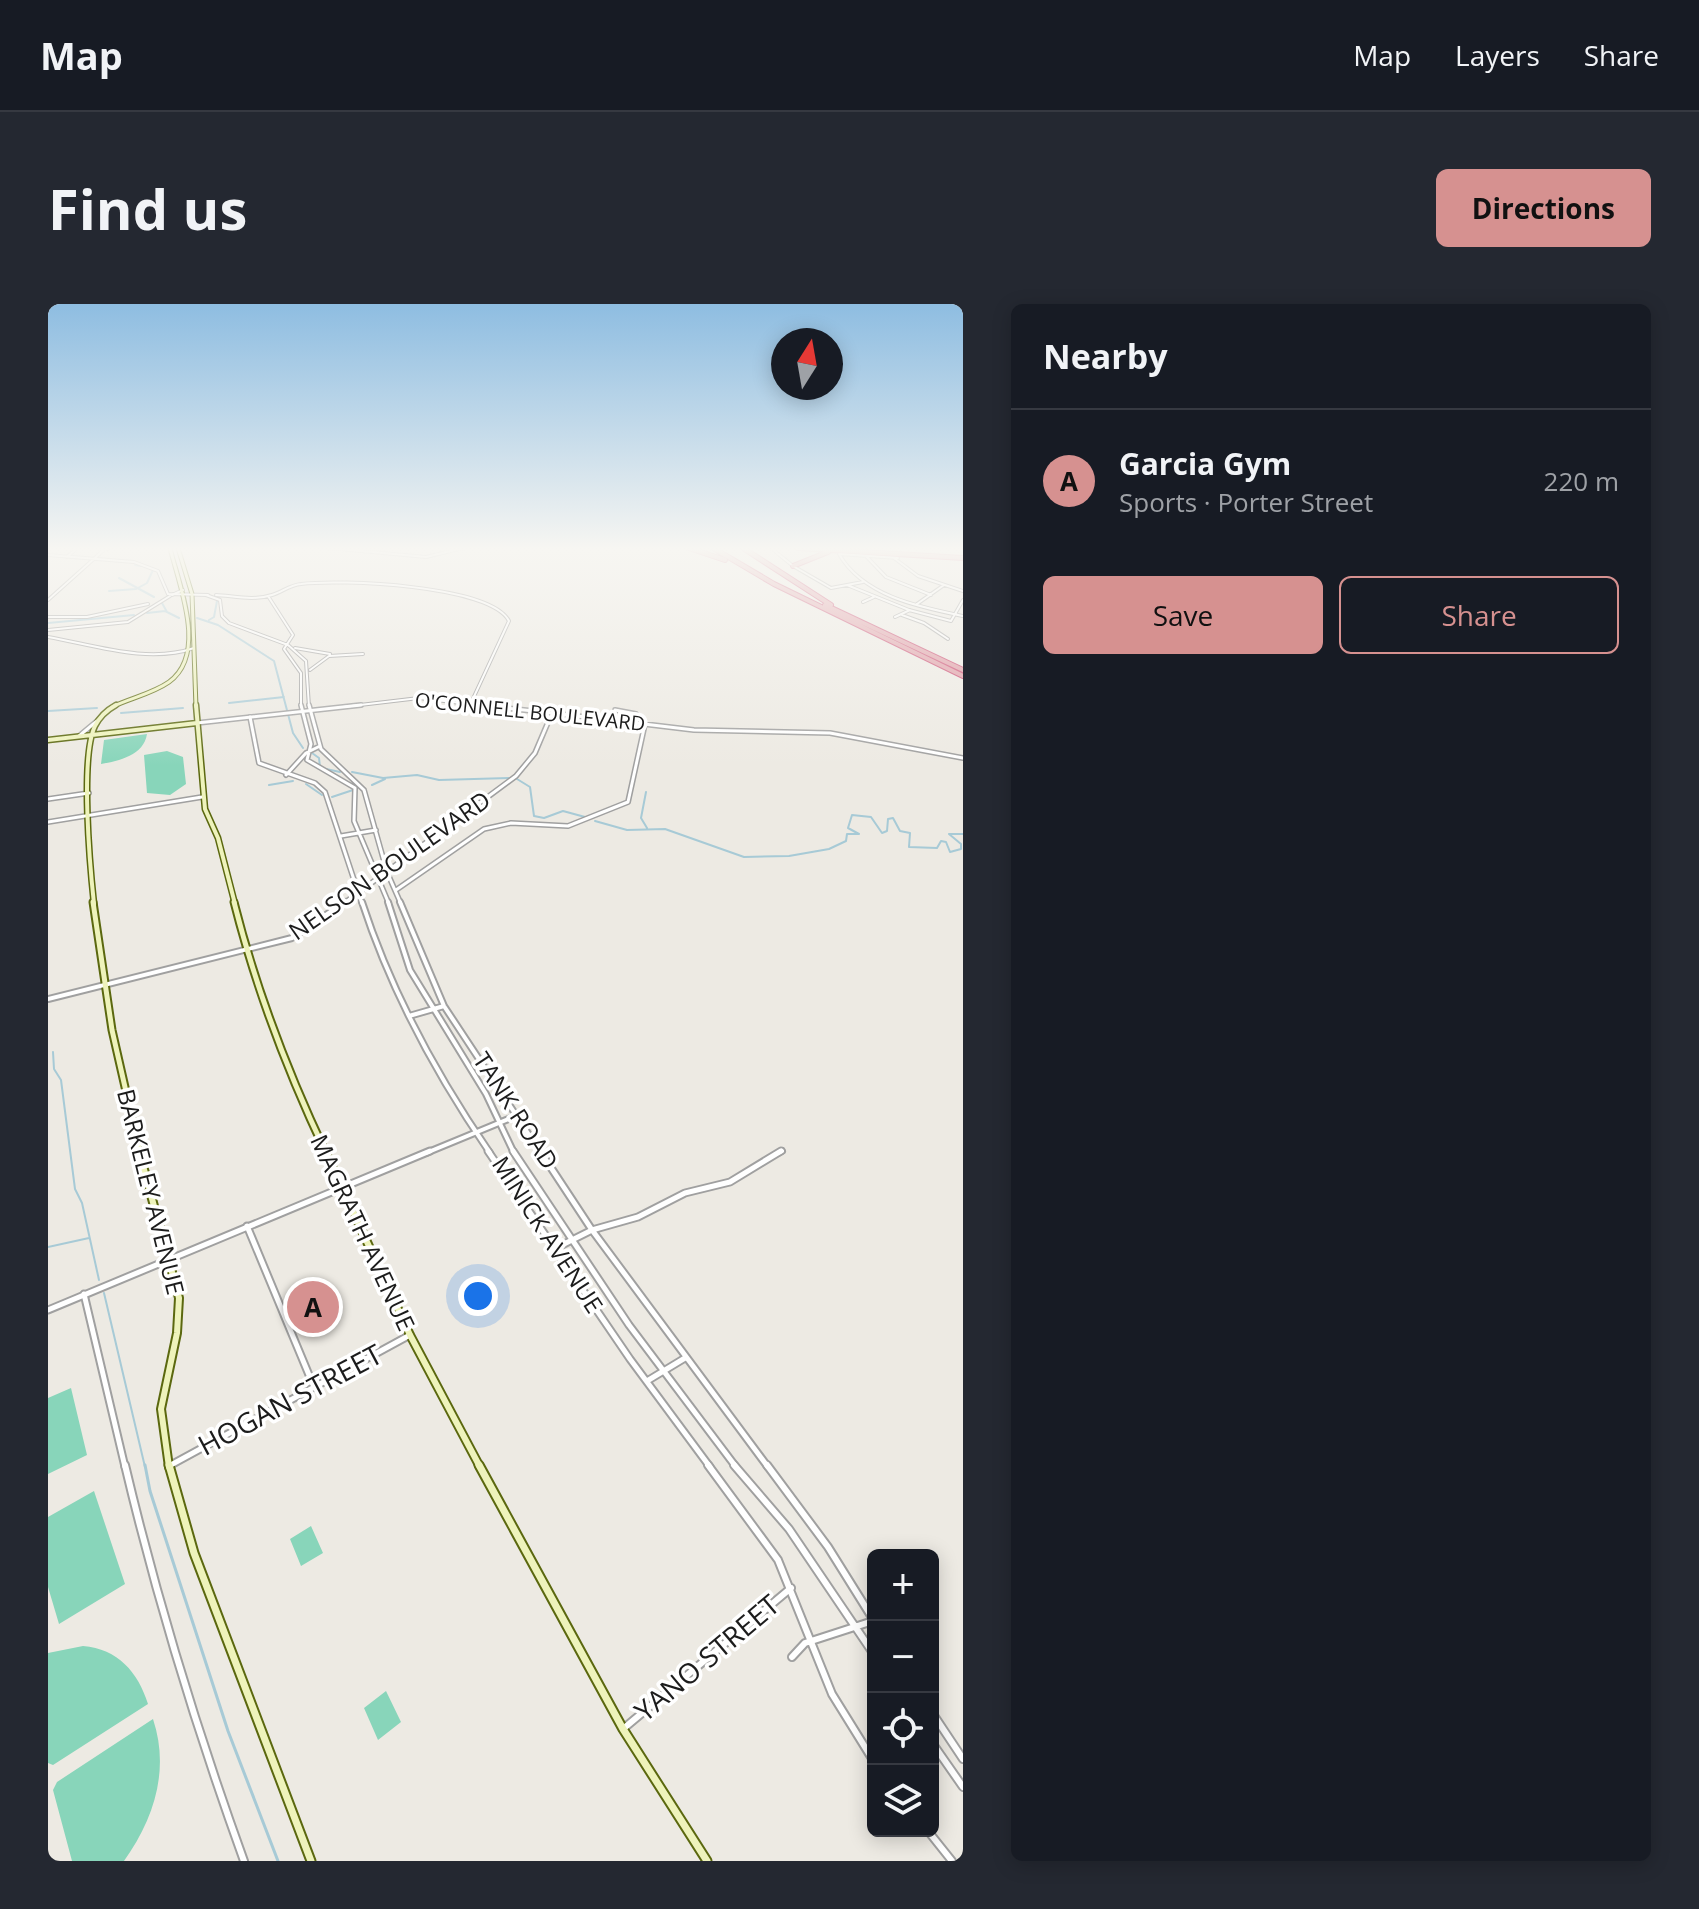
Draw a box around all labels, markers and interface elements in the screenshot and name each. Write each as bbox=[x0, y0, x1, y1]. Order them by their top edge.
text: Map bbox=[40, 29, 123, 81]
text: Map bbox=[1353, 36, 1411, 74]
text: Layers bbox=[1455, 36, 1540, 74]
text: Share bbox=[1584, 36, 1659, 74]
button: Directions bbox=[1436, 169, 1651, 247]
text: Find us bbox=[48, 170, 247, 246]
north arrow bbox=[771, 328, 843, 400]
text: Nearby bbox=[1043, 333, 1168, 379]
text: Garcia Gym bbox=[1119, 443, 1291, 484]
text: A bbox=[1060, 463, 1078, 499]
text: 220 m bbox=[1544, 463, 1619, 499]
text: Sports · Porter Street bbox=[1119, 484, 1373, 520]
button: Save bbox=[1043, 576, 1323, 654]
button: Share bbox=[1339, 576, 1619, 654]
street label: O'CONNELL BOULEVARD bbox=[414, 686, 647, 737]
street label: NELSON BOULEVARD bbox=[282, 783, 497, 947]
street label: TANK ROAD bbox=[466, 1045, 566, 1175]
street label: BARKELEY AVENUE bbox=[110, 1085, 193, 1298]
street label: MAGRATH AVENUE bbox=[304, 1130, 420, 1336]
street label: MINICK AVENUE bbox=[485, 1149, 611, 1319]
your location bbox=[458, 1276, 498, 1316]
pin: A bbox=[287, 1277, 339, 1337]
street label: HOGAN STREET bbox=[191, 1334, 389, 1464]
map controls bbox=[867, 1549, 939, 1837]
button: + bbox=[867, 1549, 939, 1621]
street label: YANO STREET bbox=[626, 1585, 787, 1729]
button: − bbox=[867, 1621, 939, 1693]
button: locate bbox=[867, 1693, 939, 1765]
button: layers bbox=[867, 1765, 939, 1837]

